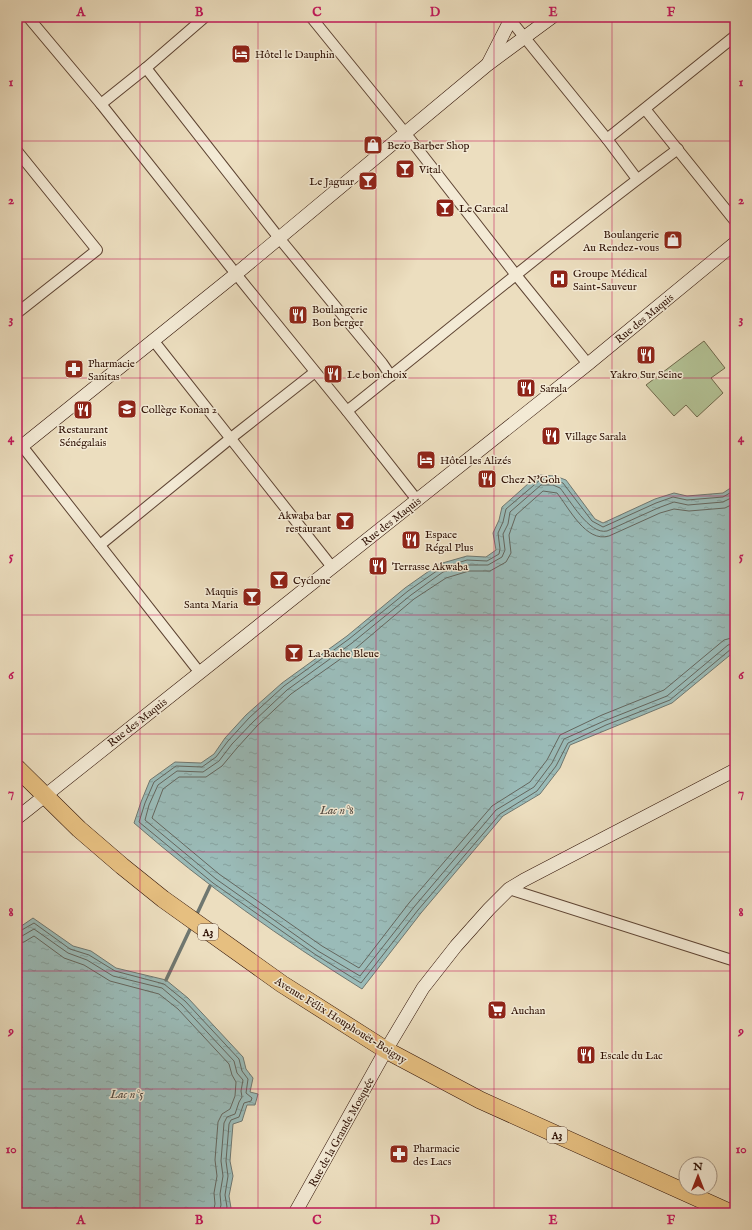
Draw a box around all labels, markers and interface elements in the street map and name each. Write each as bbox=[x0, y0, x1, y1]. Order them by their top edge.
text: A bbox=[76, 4, 87, 21]
text: B bbox=[195, 4, 204, 21]
text: C bbox=[312, 4, 322, 21]
text: D bbox=[430, 4, 441, 21]
text: E bbox=[548, 4, 558, 21]
text: F bbox=[667, 4, 676, 21]
hotel icon: Hôtel le Dauphin bbox=[230, 43, 252, 65]
place label: Hôtel le Dauphin bbox=[255, 48, 335, 62]
text: 1 bbox=[9, 74, 14, 91]
text: 1 bbox=[739, 74, 744, 91]
shop icon: Bezo Barber Shop bbox=[362, 134, 384, 156]
place label: Bezo Barber Shop bbox=[387, 139, 470, 153]
bar icon: Vital bbox=[394, 158, 416, 180]
place label: Vital bbox=[418, 163, 441, 177]
bar icon: Le Jaguar bbox=[357, 170, 379, 192]
place label: Le Jaguar bbox=[309, 175, 354, 189]
text: 2 bbox=[8, 192, 14, 209]
text: 2 bbox=[738, 192, 744, 209]
bar icon: Le Caracal bbox=[434, 197, 456, 219]
place label: Le Caracal bbox=[459, 202, 508, 216]
place label: Boulangerie Au Rendez-vous bbox=[582, 228, 659, 255]
shop icon: Boulangerie Au Rendez-vous bbox=[662, 229, 684, 251]
place label: Groupe Médical Saint-Sauveur bbox=[573, 267, 647, 294]
hospital icon: Groupe Médical Saint-Sauveur bbox=[548, 268, 570, 290]
street label: Rue des Maquis bbox=[612, 291, 677, 347]
place label: Boulangerie Bon berger bbox=[312, 303, 368, 330]
restaurant icon: Boulangerie Bon berger bbox=[287, 304, 309, 326]
text: 3 bbox=[9, 311, 14, 328]
text: 3 bbox=[739, 311, 744, 328]
restaurant icon: Yakro Sur Seine bbox=[635, 344, 657, 366]
place label: Pharmacie Sanitas bbox=[88, 357, 135, 384]
pharmacy icon: Pharmacie Sanitas bbox=[63, 358, 85, 380]
restaurant icon: Le bon choix bbox=[322, 363, 344, 385]
place label: Le bon choix bbox=[347, 368, 408, 382]
place label: Yakro Sur Seine bbox=[610, 368, 682, 382]
restaurant icon: Sarala bbox=[515, 377, 537, 399]
place label: Sarala bbox=[540, 382, 567, 396]
school or university icon: Collège Konan 2 bbox=[116, 398, 138, 420]
restaurant icon: Restaurant Sénégalais bbox=[72, 399, 94, 421]
place label: Collège Konan 2 bbox=[141, 403, 217, 417]
place label: Restaurant Sénégalais bbox=[58, 423, 108, 450]
restaurant icon: Village Sarala bbox=[540, 425, 562, 447]
text: 4 bbox=[8, 430, 15, 447]
place label: Village Sarala bbox=[564, 430, 627, 444]
text: 4 bbox=[738, 430, 745, 447]
hotel icon: Hôtel les Alizés bbox=[415, 449, 437, 471]
place label: Hôtel les Alizés bbox=[440, 454, 511, 468]
restaurant icon: Chez N'Goh bbox=[476, 468, 498, 490]
place label: Chez N'Goh bbox=[501, 473, 560, 487]
street label: Rue des Maquis bbox=[359, 494, 424, 549]
place label: Akwaba bar restaurant bbox=[277, 509, 331, 536]
bar icon: Akwaba bar restaurant bbox=[334, 510, 356, 532]
place label: Espace Régal Plus bbox=[425, 528, 474, 555]
restaurant icon: Espace Régal Plus bbox=[400, 529, 422, 551]
text: 5 bbox=[9, 548, 14, 565]
text: 5 bbox=[739, 548, 744, 565]
restaurant icon: Terrasse Akwaba bbox=[367, 555, 389, 577]
place label: Terrasse Akwaba bbox=[392, 560, 468, 574]
bar icon: Cyclone bbox=[268, 569, 290, 591]
place label: Cyclone bbox=[293, 574, 331, 588]
place label: Maquis Santa Maria bbox=[184, 585, 238, 612]
bar icon: Maquis Santa Maria bbox=[241, 586, 263, 608]
bar icon: La Bache Bleue bbox=[283, 642, 305, 664]
place label: La Bache Bleue bbox=[308, 647, 379, 661]
text: 6 bbox=[8, 667, 14, 684]
text: 6 bbox=[738, 667, 744, 684]
street label: Rue des Maquis bbox=[105, 695, 170, 750]
text: 7 bbox=[8, 785, 14, 802]
text: 7 bbox=[738, 785, 744, 802]
water label: Lac n°8 bbox=[319, 803, 354, 818]
text: 8 bbox=[8, 904, 14, 921]
text: 8 bbox=[738, 904, 744, 921]
road number: A3 bbox=[198, 924, 218, 940]
street label: Avenue Félix Houphouët-Boigny bbox=[271, 974, 410, 1068]
supermarket icon: Auchan bbox=[486, 999, 508, 1021]
place label: Auchan bbox=[510, 1004, 545, 1018]
text: 9 bbox=[7, 1023, 14, 1040]
text: 9 bbox=[737, 1023, 744, 1040]
restaurant icon: Escale du Lac bbox=[575, 1044, 597, 1066]
place label: Escale du Lac bbox=[600, 1049, 663, 1063]
street label: Rue de la Grande Mosquée bbox=[306, 1075, 378, 1190]
water label: Lac n°5 bbox=[109, 1087, 144, 1102]
road number: A3 bbox=[547, 1127, 567, 1143]
text: 10 bbox=[5, 1141, 17, 1158]
text: 10 bbox=[735, 1141, 747, 1158]
place label: Pharmacie des Lacs bbox=[413, 1142, 460, 1169]
pharmacy icon: Pharmacie des Lacs bbox=[388, 1143, 410, 1165]
north arrow bbox=[678, 1156, 718, 1196]
text: N bbox=[692, 1160, 703, 1174]
text: A bbox=[76, 1212, 87, 1229]
text: B bbox=[195, 1212, 204, 1229]
text: C bbox=[312, 1212, 322, 1229]
text: D bbox=[430, 1212, 441, 1229]
text: E bbox=[548, 1212, 558, 1229]
text: F bbox=[667, 1212, 676, 1229]

